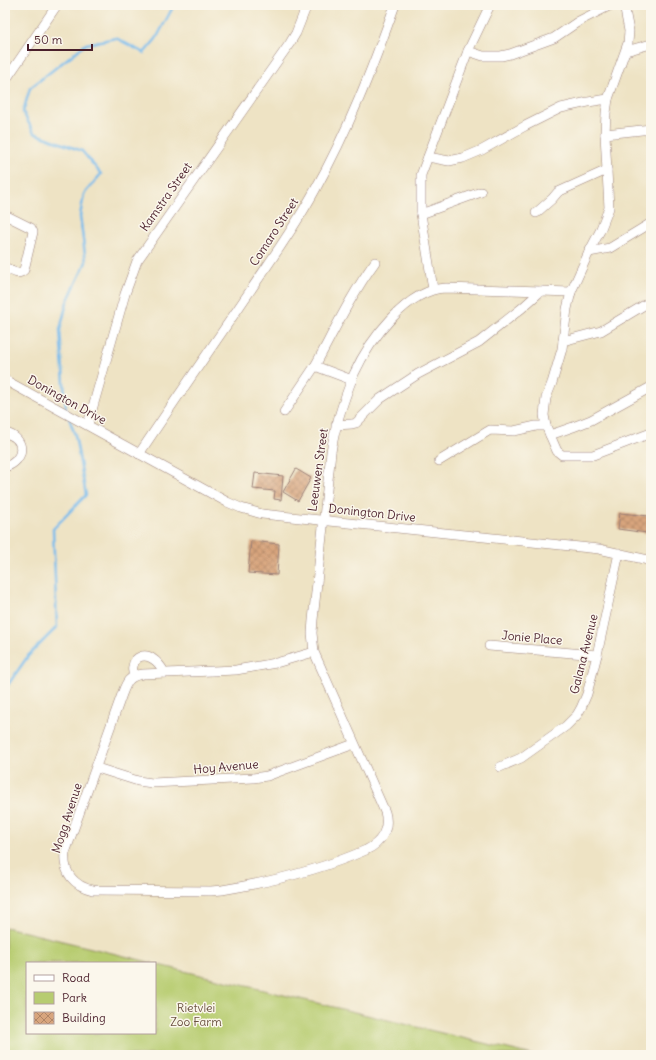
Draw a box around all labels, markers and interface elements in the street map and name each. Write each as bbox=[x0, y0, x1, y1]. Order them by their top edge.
scale bar bbox=[28, 26, 92, 52]
text: 50 m bbox=[34, 32, 63, 47]
street label: Kamstra Street bbox=[136, 159, 195, 234]
street label: Comaro Street bbox=[246, 195, 301, 269]
street label: Donington Drive bbox=[25, 372, 109, 427]
street label: Leeuwen Street bbox=[304, 427, 331, 512]
street label: Donington Drive bbox=[328, 500, 416, 525]
street label: Galana Avenue bbox=[566, 612, 601, 695]
street label: Jonie Place bbox=[501, 627, 563, 648]
street label: Hoy Avenue bbox=[193, 756, 259, 777]
street label: Mogg Avenue bbox=[48, 781, 85, 855]
legend bbox=[26, 962, 156, 1034]
text: Road bbox=[62, 970, 90, 985]
text: Park bbox=[62, 990, 87, 1005]
park label: Rietvlei Zoo Farm bbox=[170, 1000, 222, 1029]
text: Building bbox=[62, 1010, 106, 1025]

